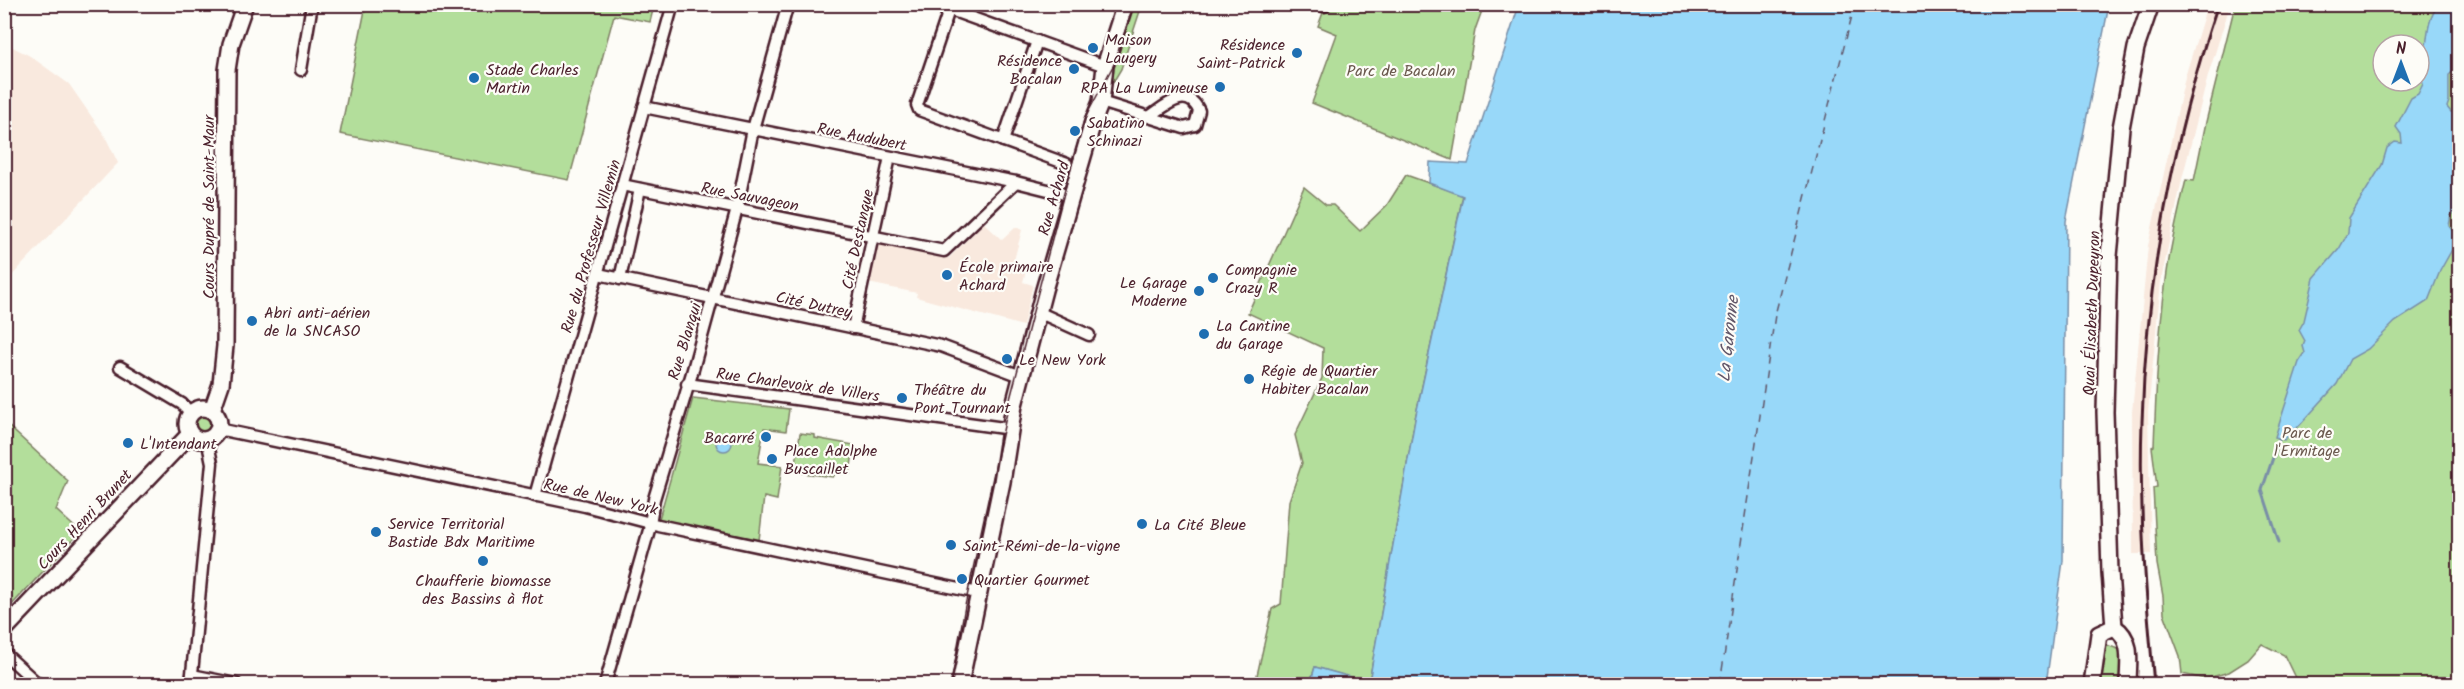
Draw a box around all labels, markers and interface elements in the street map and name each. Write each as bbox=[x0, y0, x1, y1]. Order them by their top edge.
place label: Maison Laugery bbox=[1105, 28, 1157, 71]
place label: Résidence Saint-Patrick bbox=[1197, 33, 1285, 76]
north arrow bbox=[2371, 33, 2431, 93]
text: N bbox=[2396, 37, 2406, 62]
marker: Maison Laugery bbox=[1086, 41, 1100, 55]
marker: Résidence Saint-Patrick bbox=[1290, 46, 1304, 60]
place label: Résidence Bacalan bbox=[997, 49, 1062, 92]
place label: Stade Charles Martin bbox=[486, 58, 579, 101]
park label: Parc de Bacalan bbox=[1347, 59, 1455, 84]
marker: Résidence Bacalan bbox=[1067, 62, 1081, 76]
marker: Stade Charles Martin bbox=[467, 71, 481, 85]
place label: RPA La Lumineuse bbox=[1081, 76, 1208, 101]
marker: RPA La Lumineuse bbox=[1213, 80, 1227, 94]
place label: Sabatino Schinazi bbox=[1087, 111, 1145, 154]
street label: Cours Dupré de Saint-Maur bbox=[197, 113, 222, 299]
street label: Rue Audubert bbox=[815, 117, 909, 159]
marker: Sabatino Schinazi bbox=[1068, 124, 1082, 138]
street label: Rue du Professeur Villemin bbox=[555, 157, 628, 336]
street label: Rue Achard bbox=[1032, 157, 1077, 239]
street label: Rue Sauvageon bbox=[699, 176, 801, 219]
street label: Cité Destanque bbox=[836, 187, 881, 292]
street label: Quai Élisabeth Dupeyron bbox=[2077, 230, 2108, 396]
place label: École primaire Achard bbox=[959, 255, 1054, 298]
place label: Compagnie Crazy R bbox=[1225, 258, 1297, 301]
marker: École primaire Achard bbox=[940, 268, 954, 282]
place label: Le Garage Moderne bbox=[1120, 271, 1187, 314]
marker: Compagnie Crazy R bbox=[1206, 271, 1220, 285]
marker: Le Garage Moderne bbox=[1192, 284, 1206, 298]
street label: Cité Dutrey bbox=[773, 285, 855, 326]
water label: La Garonne bbox=[1711, 293, 1749, 384]
street label: Rue Blanqui bbox=[662, 298, 709, 383]
place label: Abri anti-aérien de la SNCASO bbox=[264, 301, 370, 344]
marker: Abri anti-aérien de la SNCASO bbox=[245, 314, 259, 328]
place label: La Cantine du Garage bbox=[1216, 314, 1290, 357]
marker: La Cantine du Garage bbox=[1197, 327, 1211, 341]
place label: Le New York bbox=[1019, 348, 1106, 373]
marker: Le New York bbox=[1000, 352, 1014, 366]
place label: Régie de Quartier Habiter Bacalan bbox=[1261, 359, 1379, 402]
street label: Rue Charlevoix de Villers bbox=[714, 362, 881, 409]
marker: Régie de Quartier Habiter Bacalan bbox=[1242, 372, 1256, 386]
place label: Théâtre du Pont Tournant bbox=[914, 378, 1011, 421]
marker: Théâtre du Pont Tournant bbox=[895, 391, 909, 405]
park label: Parc de l'Ermitage bbox=[2274, 421, 2340, 464]
place label: Bacarré bbox=[704, 426, 755, 451]
marker: Bacarré bbox=[759, 430, 773, 444]
place label: L'Intendant bbox=[140, 432, 217, 457]
marker: L'Intendant bbox=[121, 436, 135, 450]
place label: Place Adolphe Buscaillet bbox=[784, 439, 877, 482]
marker: Place Adolphe Buscaillet bbox=[765, 452, 779, 466]
street label: Cours Henri Brunet bbox=[32, 463, 139, 576]
street label: Rue de New York bbox=[541, 472, 661, 523]
place label: Service Territorial Bastide Bdx Maritime bbox=[388, 512, 535, 555]
place label: La Cité Bleue bbox=[1154, 513, 1246, 538]
marker: La Cité Bleue bbox=[1135, 517, 1149, 531]
marker: Service Territorial Bastide Bdx Maritime bbox=[369, 525, 383, 539]
place label: Saint-Rémi-de-la-vigne bbox=[963, 534, 1120, 559]
marker: Saint-Rémi-de-la-vigne bbox=[944, 538, 958, 552]
marker: Chaufferie biomasse des Bassins à flot bbox=[476, 554, 490, 568]
place label: Quartier Gourmet bbox=[974, 568, 1091, 593]
place label: Chaufferie biomasse des Bassins à flot bbox=[415, 569, 551, 612]
marker: Quartier Gourmet bbox=[955, 572, 969, 586]

